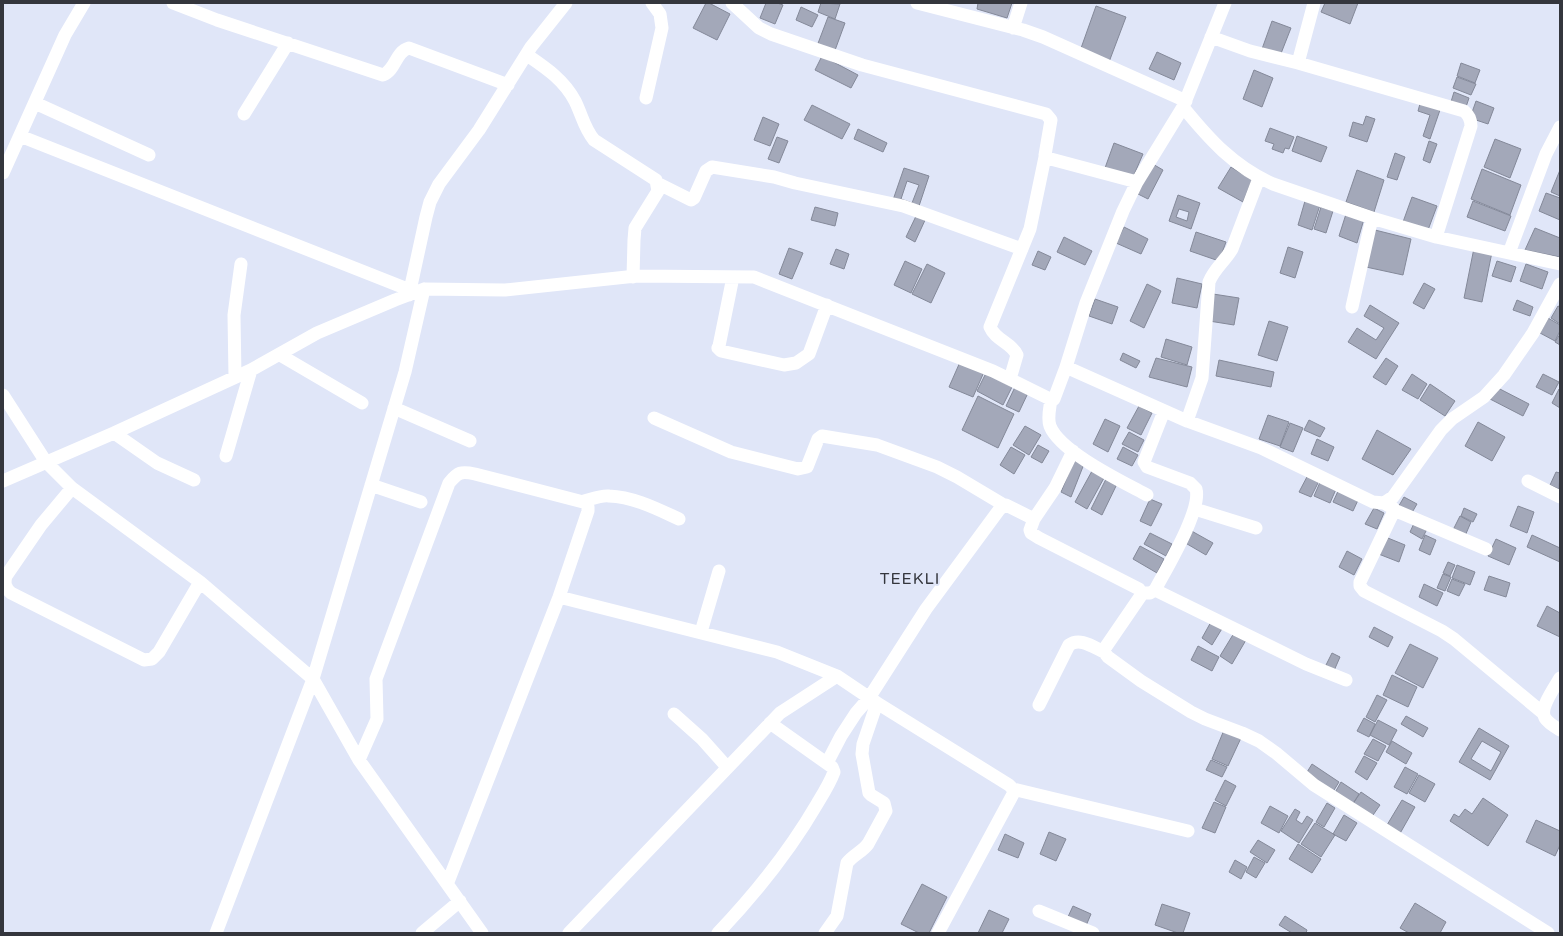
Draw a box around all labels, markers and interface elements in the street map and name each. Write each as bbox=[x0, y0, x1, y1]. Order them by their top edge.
district label: TEEKLI bbox=[880, 569, 940, 589]

